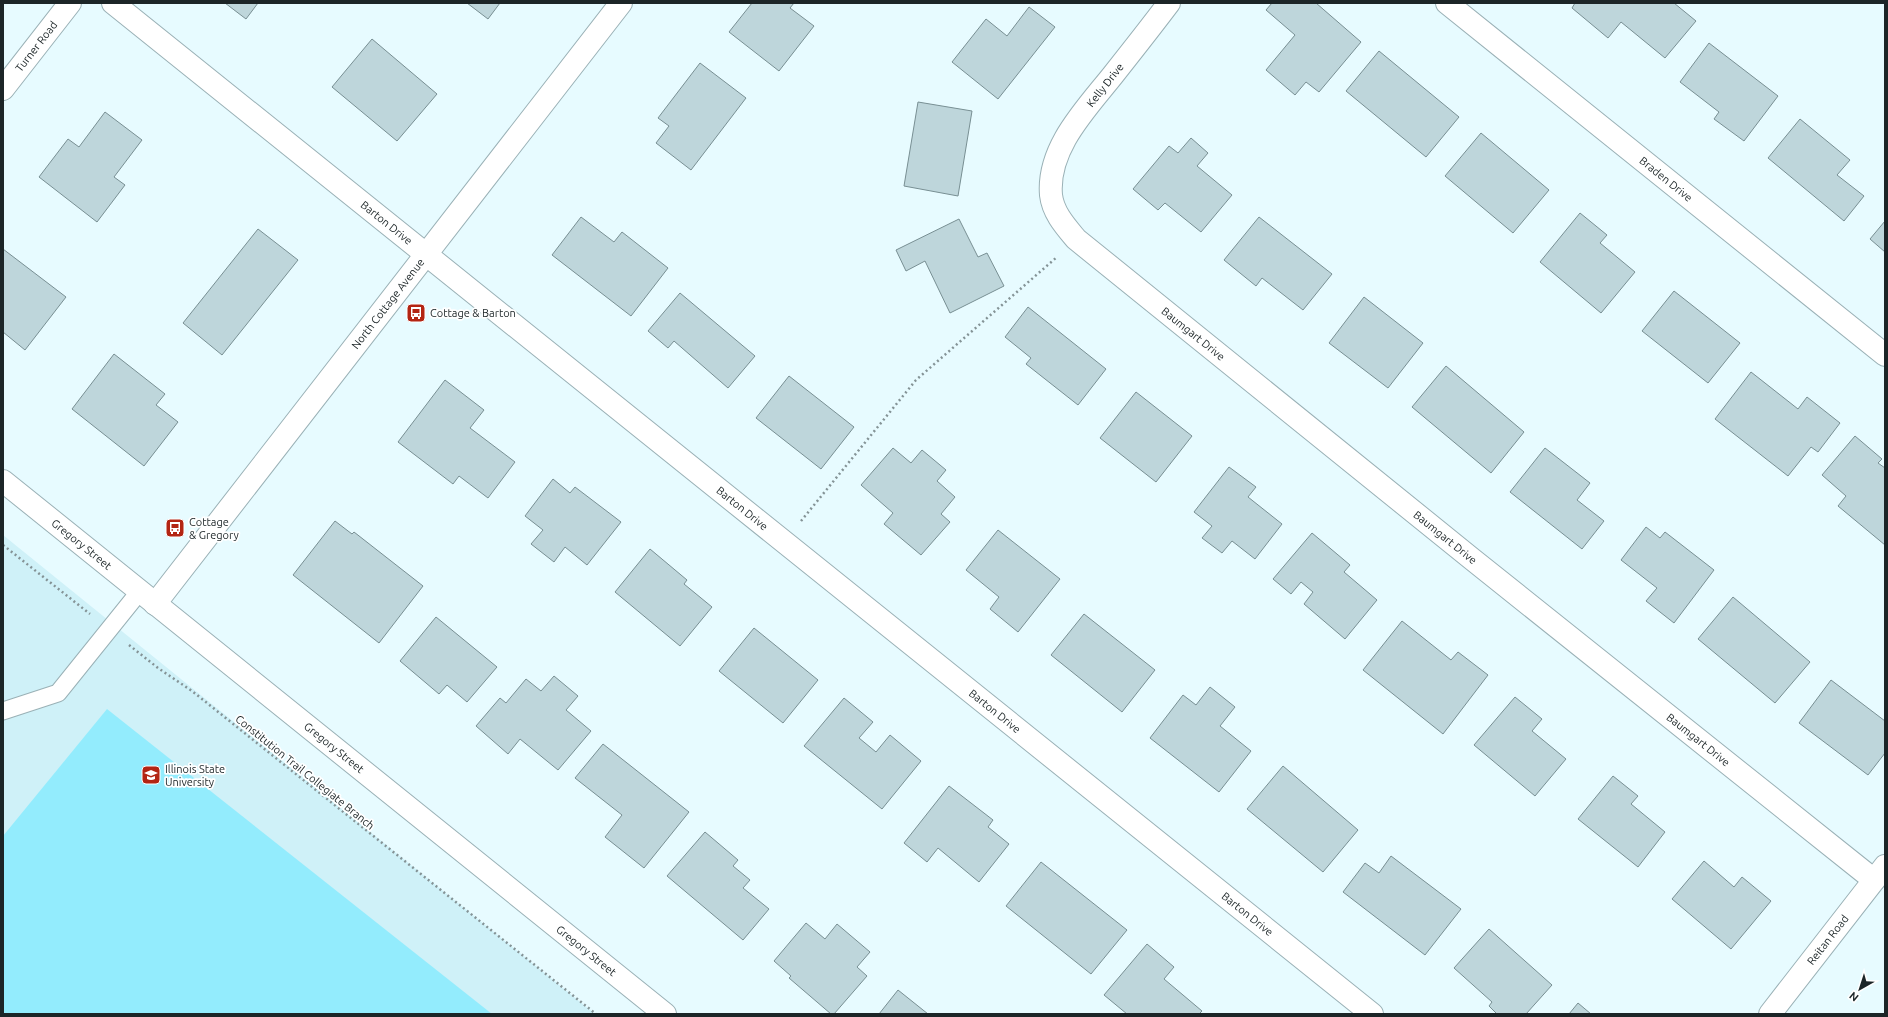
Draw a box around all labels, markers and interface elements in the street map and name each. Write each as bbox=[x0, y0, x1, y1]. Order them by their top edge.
street label: Turner Road bbox=[13, 19, 60, 74]
street label: Kelly Drive bbox=[1084, 61, 1126, 109]
street label: Braden Drive bbox=[1637, 154, 1695, 204]
street label: Barton Drive bbox=[359, 199, 415, 247]
street label: North Cottage Avenue bbox=[349, 256, 427, 351]
bus stop icon: Cottage & Barton bbox=[405, 302, 427, 324]
street label: Baumgart Drive bbox=[1159, 305, 1227, 363]
place label: Cottage & Barton bbox=[430, 307, 516, 319]
street label: Barton Drive bbox=[714, 484, 770, 533]
street label: Baumgart Drive bbox=[1411, 508, 1479, 566]
place label: Cottage & Gregory bbox=[189, 516, 239, 541]
street label: Gregory Street bbox=[49, 517, 115, 572]
bus stop icon: Cottage & Gregory bbox=[164, 517, 186, 539]
street label: Barton Drive bbox=[967, 687, 1023, 735]
street label: Baumgart Drive bbox=[1664, 711, 1732, 769]
street label: Constitution Trail Collegiate Branch bbox=[233, 712, 377, 832]
street label: Gregory Street bbox=[302, 720, 367, 776]
place label: Illinois State University bbox=[165, 763, 225, 788]
school or university icon: Illinois State University bbox=[140, 764, 162, 786]
street label: Barton Drive bbox=[1219, 890, 1276, 938]
street label: Reitan Road bbox=[1805, 912, 1851, 967]
street label: Gregory Street bbox=[554, 923, 619, 979]
north arrow bbox=[1840, 969, 1880, 1009]
text: N bbox=[1847, 990, 1861, 1004]

